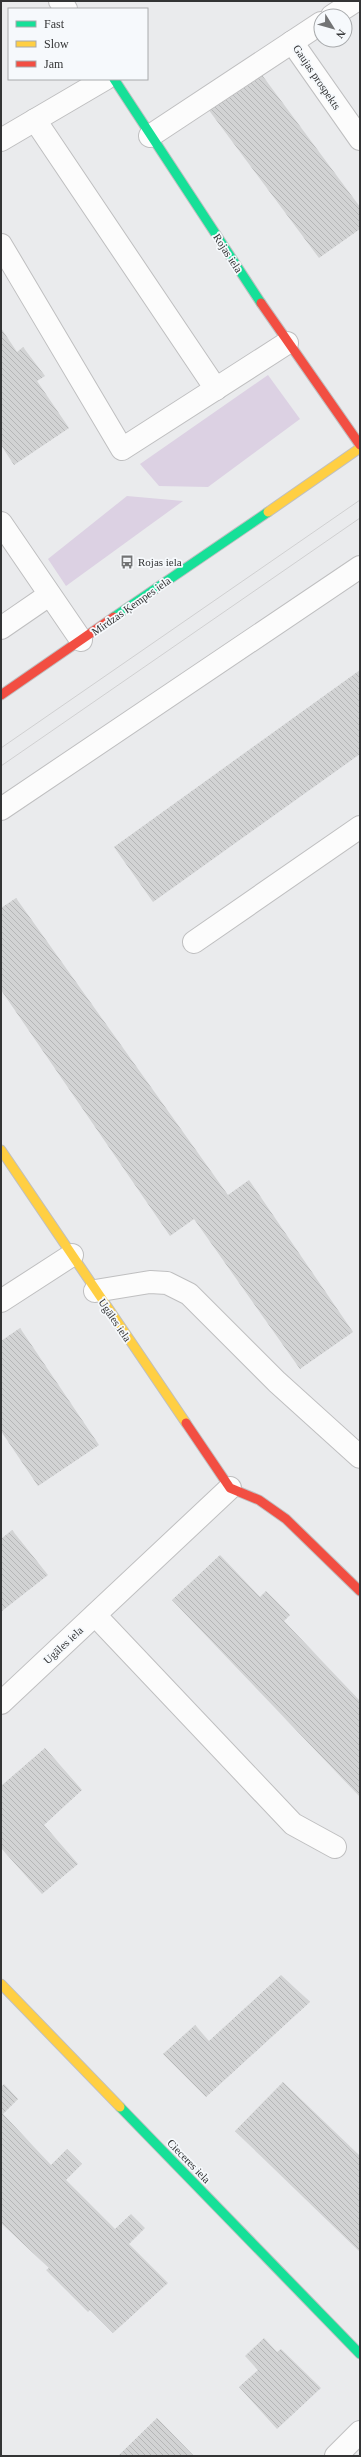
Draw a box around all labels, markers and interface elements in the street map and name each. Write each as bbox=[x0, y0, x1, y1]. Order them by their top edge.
legend bbox=[8, 8, 148, 80]
north arrow bbox=[313, 8, 353, 48]
text: Fast bbox=[44, 17, 65, 31]
text: N bbox=[334, 27, 348, 41]
text: Slow bbox=[44, 37, 69, 51]
street label: Gaujas prospekts bbox=[291, 42, 343, 112]
text: Jam bbox=[44, 57, 64, 71]
street label: Rojas iela bbox=[211, 231, 245, 275]
bus stop icon: Rojas iela bbox=[119, 554, 135, 570]
place label: Rojas iela bbox=[138, 556, 182, 568]
street label: Mirdzas Ķempes iela bbox=[89, 574, 173, 639]
street label: Ugāles iela bbox=[96, 1296, 134, 1344]
street label: Ugāles iela bbox=[41, 1624, 85, 1666]
street label: Cieceres iela bbox=[165, 2137, 213, 2186]

